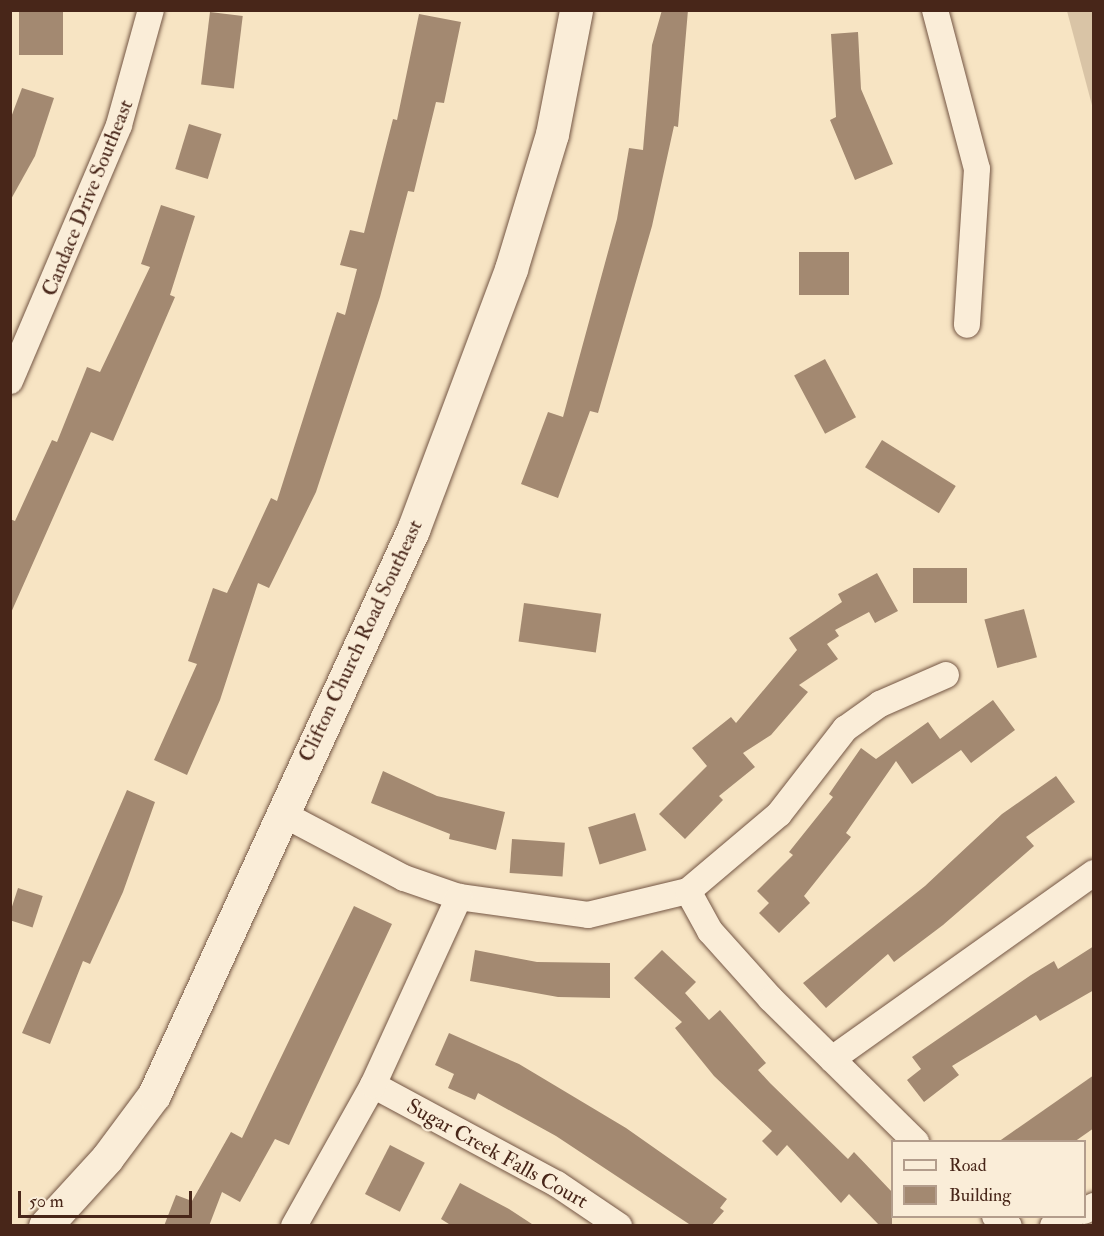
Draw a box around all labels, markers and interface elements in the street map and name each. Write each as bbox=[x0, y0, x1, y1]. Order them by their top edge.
street label: Candace Drive Southeast bbox=[37, 96, 139, 300]
street label: Clifton Church Road Southeast bbox=[294, 516, 428, 766]
street label: Sugar Creek Falls Court bbox=[402, 1094, 592, 1214]
legend bbox=[891, 1140, 1086, 1218]
text: Road bbox=[949, 1154, 987, 1177]
scale bar bbox=[21, 1179, 195, 1217]
text: Building bbox=[949, 1184, 1011, 1207]
text: 50 m bbox=[29, 1190, 64, 1213]

